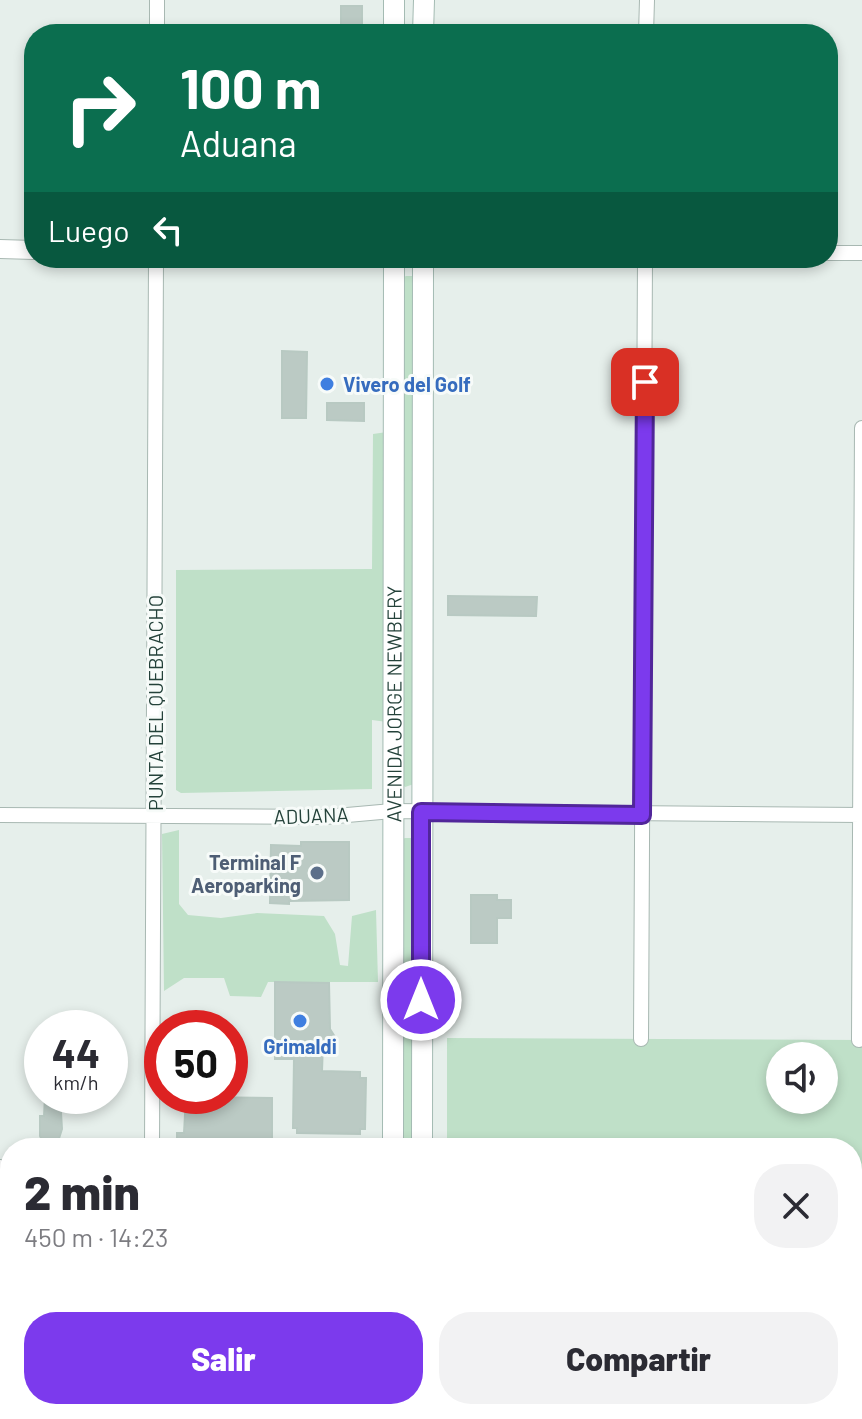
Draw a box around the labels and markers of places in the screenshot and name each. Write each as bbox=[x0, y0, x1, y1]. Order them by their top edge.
pin bbox=[611, 348, 679, 416]
place label: Vivero del Golf bbox=[343, 372, 471, 396]
marker: Vivero del Golf bbox=[318, 375, 336, 393]
place label: Terminal F Aeroparking bbox=[191, 850, 301, 897]
marker: Terminal F Aeroparking bbox=[308, 864, 326, 882]
marker: Grimaldi bbox=[291, 1012, 309, 1030]
place label: Grimaldi bbox=[263, 1034, 337, 1058]

